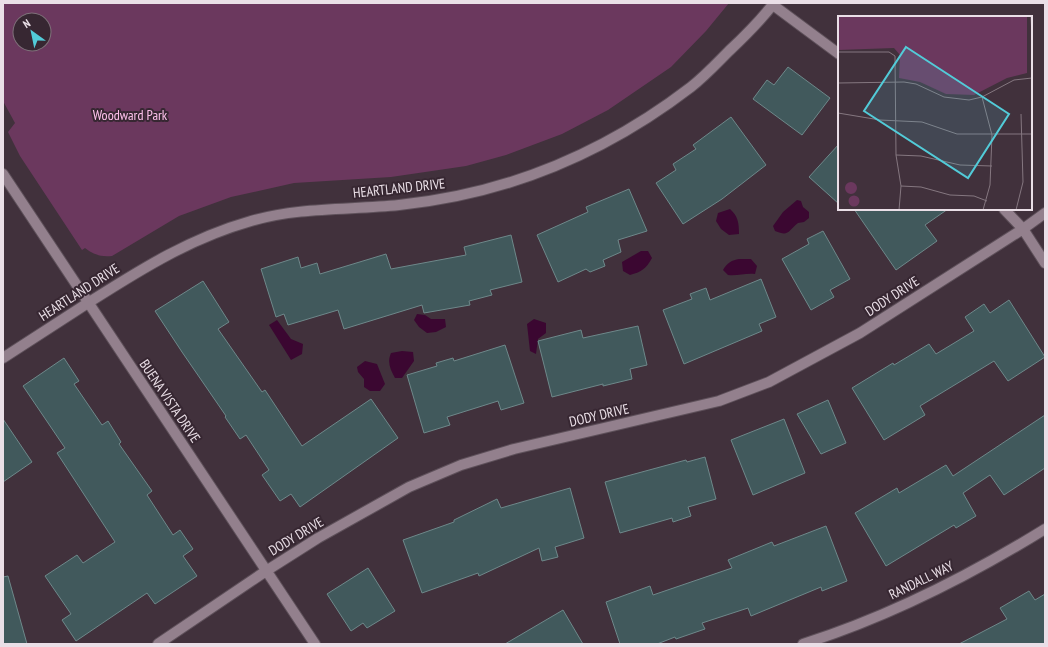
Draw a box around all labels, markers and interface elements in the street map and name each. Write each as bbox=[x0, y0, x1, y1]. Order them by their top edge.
north arrow bbox=[12, 12, 52, 52]
text: N bbox=[20, 16, 33, 31]
inset map bbox=[838, 16, 1032, 210]
park label: Woodward Park bbox=[93, 106, 168, 124]
street label: HEARTLAND DRIVE bbox=[352, 174, 446, 202]
street label: HEARTLAND DRIVE bbox=[35, 259, 123, 325]
street label: DODY DRIVE bbox=[862, 272, 922, 320]
street label: BUENA VISTA DRIVE bbox=[136, 356, 204, 446]
street label: DODY DRIVE bbox=[567, 399, 631, 431]
street label: DODY DRIVE bbox=[265, 513, 327, 559]
street label: RANDALL WAY bbox=[886, 556, 957, 603]

